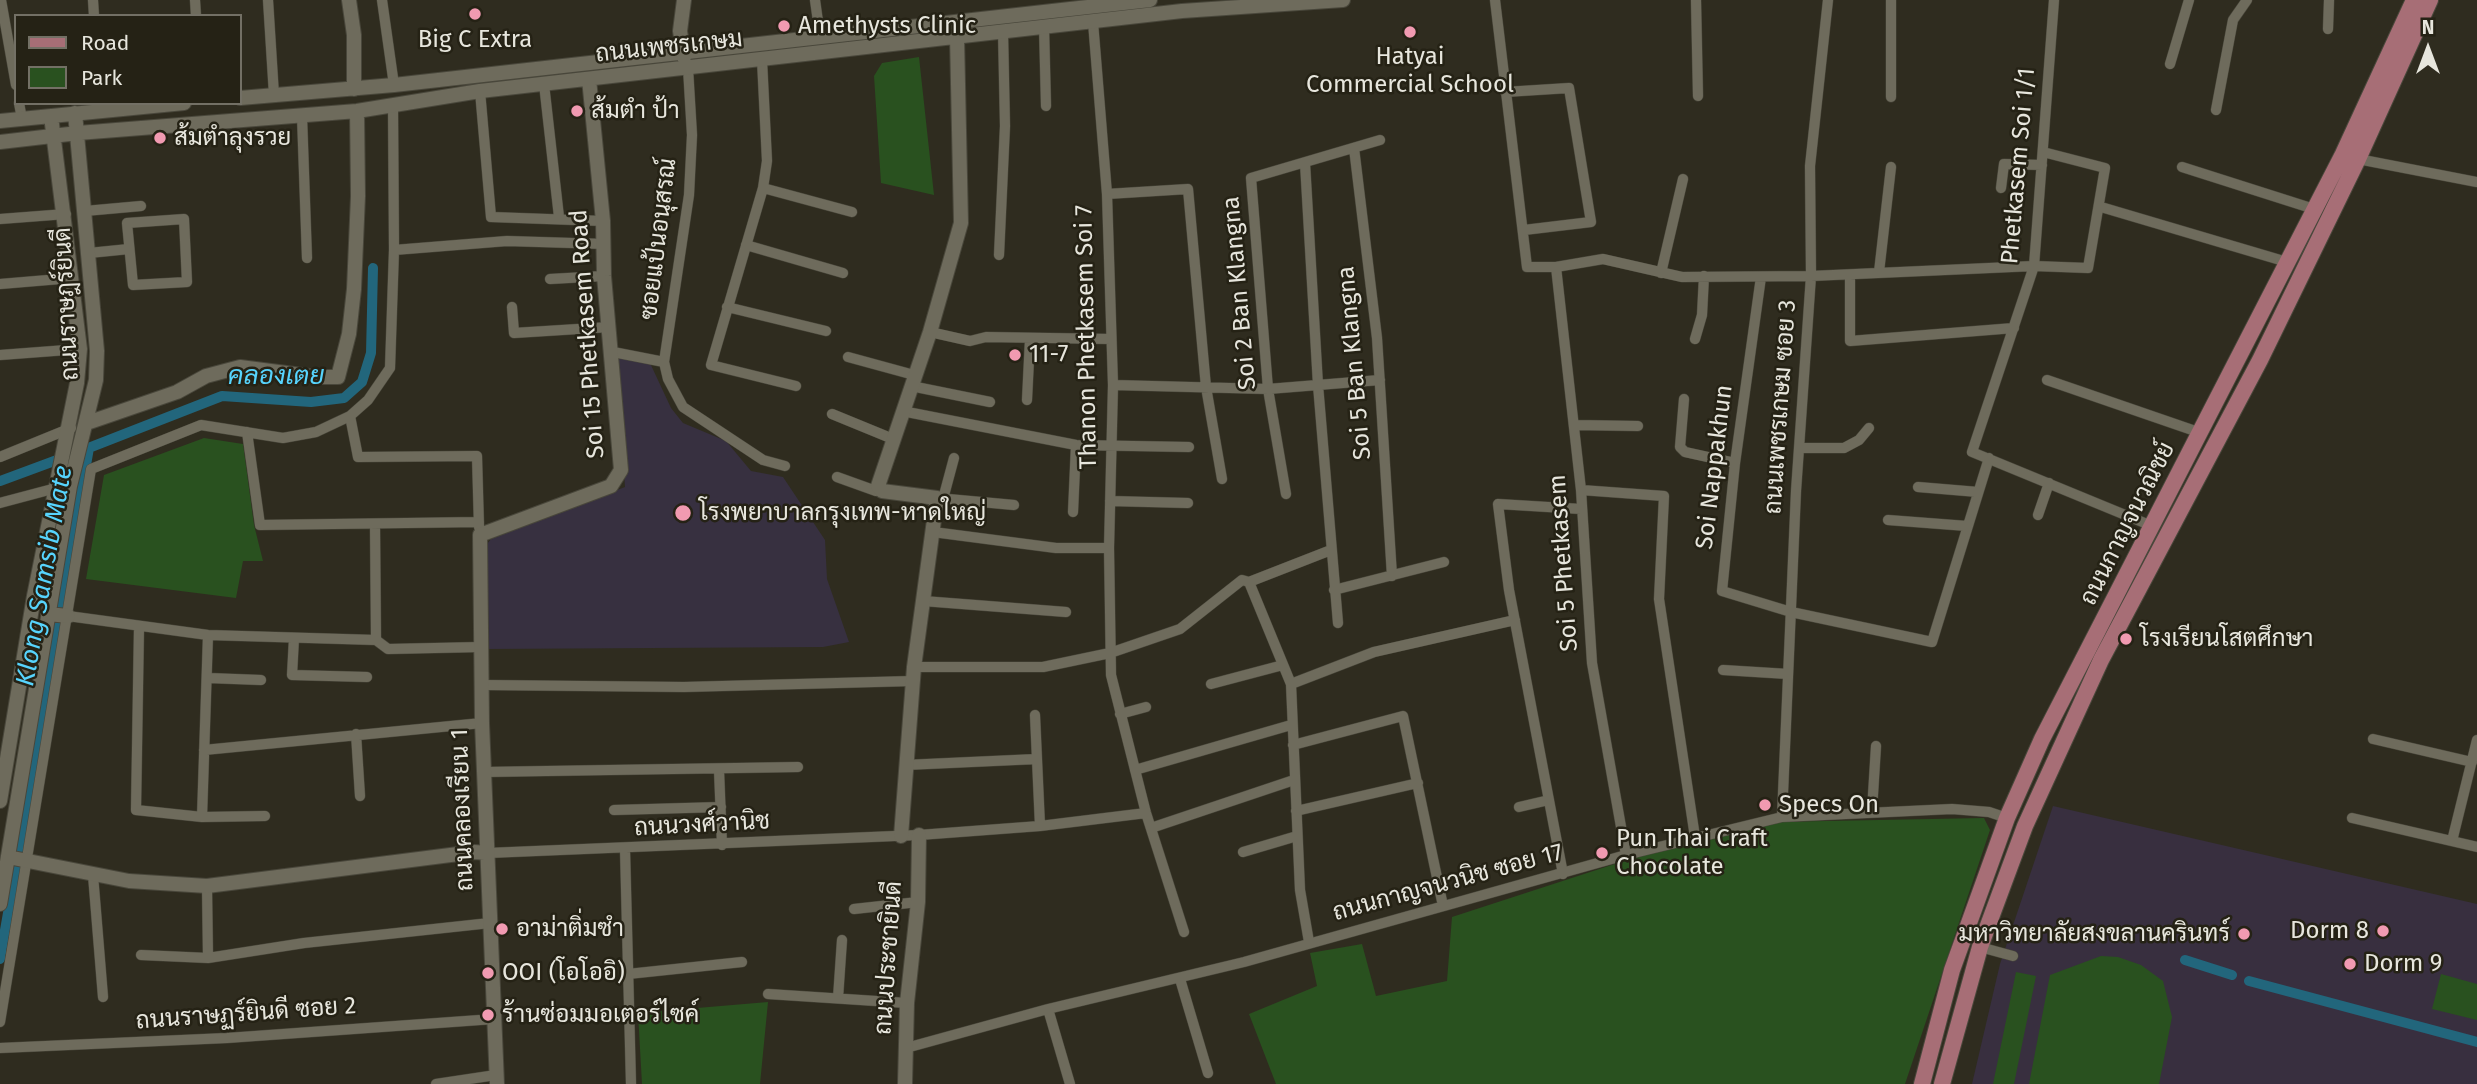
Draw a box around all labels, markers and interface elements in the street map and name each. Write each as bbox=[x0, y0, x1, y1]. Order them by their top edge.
marker: Big C Extra bbox=[467, 6, 483, 22]
place label: Amethysts Clinic bbox=[798, 12, 976, 40]
legend bbox=[14, 14, 242, 105]
north arrow bbox=[2393, 14, 2463, 84]
text: N bbox=[2422, 16, 2434, 39]
marker: Amethysts Clinic bbox=[776, 18, 792, 34]
marker: Hatyai Commercial School bbox=[1402, 24, 1418, 40]
street label: ถนนเพชรเกษม bbox=[594, 25, 744, 69]
place label: Big C Extra bbox=[418, 26, 532, 54]
text: Road bbox=[81, 30, 129, 56]
place label: Hatyai Commercial School bbox=[1306, 43, 1514, 99]
text: Park bbox=[81, 65, 122, 91]
street label: Phetkasem Soi 1/1 bbox=[1996, 66, 2042, 266]
place label: ส้มตำ ป้า bbox=[591, 97, 680, 125]
marker: ส้มตำ ป้า bbox=[569, 103, 585, 119]
place label: ส้มตำลุงรวย bbox=[174, 124, 291, 152]
marker: ส้มตำลุงรวย bbox=[152, 130, 168, 146]
street label: ซอยแป้นอนุสรณ์ bbox=[635, 157, 683, 321]
street label: Soi 2 Ban Klangna bbox=[1217, 195, 1263, 391]
street label: Thanon Phetkasem Soi 7 bbox=[1070, 205, 1104, 469]
street label: Soi 15 Phetkasem Road bbox=[565, 209, 611, 459]
street label: ถนนราษฎร์ยินดี bbox=[49, 227, 85, 381]
street label: Soi 5 Ban Klangna bbox=[1332, 265, 1378, 461]
street label: ถนนเพชรเกษม ซอย 3 bbox=[1759, 299, 1803, 515]
place label: 11-7 bbox=[1029, 341, 1068, 369]
marker: 11-7 bbox=[1007, 347, 1023, 363]
water label: คลองเตย bbox=[228, 361, 324, 393]
street label: Soi Nappakhun bbox=[1691, 383, 1739, 551]
street label: ถนนกาญจนวณิชย์ bbox=[2075, 438, 2181, 610]
water label: Klong Samsib Mate bbox=[10, 463, 80, 689]
street label: Soi 5 Phetkasem bbox=[1543, 473, 1585, 653]
place label: โรงพยาบาลกรุงเทพ-หาดใหญ่ bbox=[699, 499, 986, 527]
marker: โรงพยาบาลกรุงเทพ-หาดใหญ่ bbox=[673, 503, 693, 523]
place label: โรงเรียนโสตศึกษา bbox=[2140, 625, 2313, 653]
marker: โรงเรียนโสตศึกษา bbox=[2118, 631, 2134, 647]
street label: ถนนคลองเรียน 1 bbox=[446, 728, 480, 892]
place label: Specs On bbox=[1779, 791, 1879, 819]
marker: Specs On bbox=[1757, 797, 1773, 813]
street label: ถนนวงศ์วานิช bbox=[633, 807, 771, 843]
place label: Pun Thai Craft Chocolate bbox=[1616, 825, 1768, 881]
street label: ถนนกาญจนวนิช ซอย 17 bbox=[1330, 838, 1566, 928]
marker: Pun Thai Craft Chocolate bbox=[1594, 845, 1610, 861]
street label: ถนนประชายินดี bbox=[869, 880, 909, 1036]
place label: อาม่าติ่มซำ bbox=[516, 915, 624, 943]
place label: Dorm 8 bbox=[2290, 917, 2369, 945]
place label: มหาวิทยาลัยสงขลานครินทร์ bbox=[1959, 920, 2230, 948]
marker: อาม่าติ่มซำ bbox=[494, 921, 510, 937]
marker: Dorm 8 bbox=[2375, 923, 2391, 939]
marker: มหาวิทยาลัยสงขลานครินทร์ bbox=[2236, 926, 2252, 942]
place label: Dorm 9 bbox=[2364, 950, 2442, 978]
marker: Dorm 9 bbox=[2342, 956, 2358, 972]
place label: OOI (โอโออิ) bbox=[502, 959, 625, 987]
marker: OOI (โอโออิ) bbox=[480, 965, 496, 981]
street label: ถนนราษฏร์ยินดี ซอย 2 bbox=[135, 992, 357, 1036]
place label: ร้านซ่อมมอเตอร์ไซค์ bbox=[502, 1001, 699, 1029]
marker: ร้านซ่อมมอเตอร์ไซค์ bbox=[480, 1007, 496, 1023]

